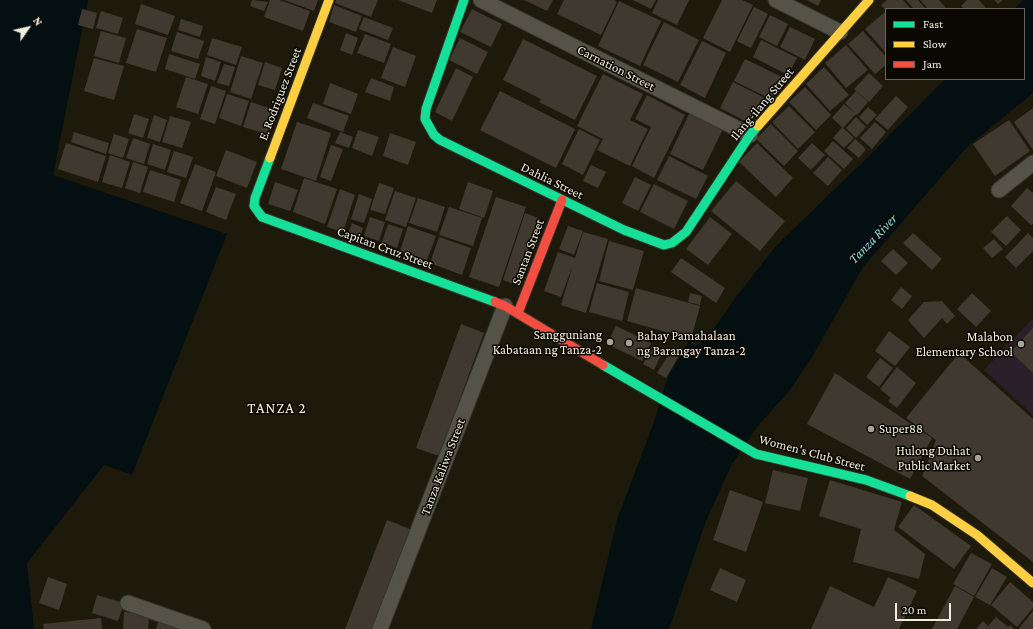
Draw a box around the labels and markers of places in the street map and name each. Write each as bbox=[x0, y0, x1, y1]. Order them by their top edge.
place label: Sangguniang Kabataan ng Tanza-2 bbox=[493, 327, 602, 358]
place label: Bahay Pamahalaan ng Barangay Tanza-2 bbox=[637, 328, 746, 359]
place label: Malabon Elementary School bbox=[916, 329, 1013, 360]
marker: Sangguniang Kabataan ng Tanza-2 bbox=[605, 337, 615, 347]
marker: Bahay Pamahalaan ng Barangay Tanza-2 bbox=[624, 338, 634, 348]
marker: Malabon Elementary School bbox=[1016, 339, 1026, 349]
place label: Super88 bbox=[879, 421, 923, 437]
marker: Super88 bbox=[866, 424, 876, 434]
place label: Hulong Duhat Public Market bbox=[896, 443, 970, 474]
marker: Hulong Duhat Public Market bbox=[973, 453, 983, 463]

